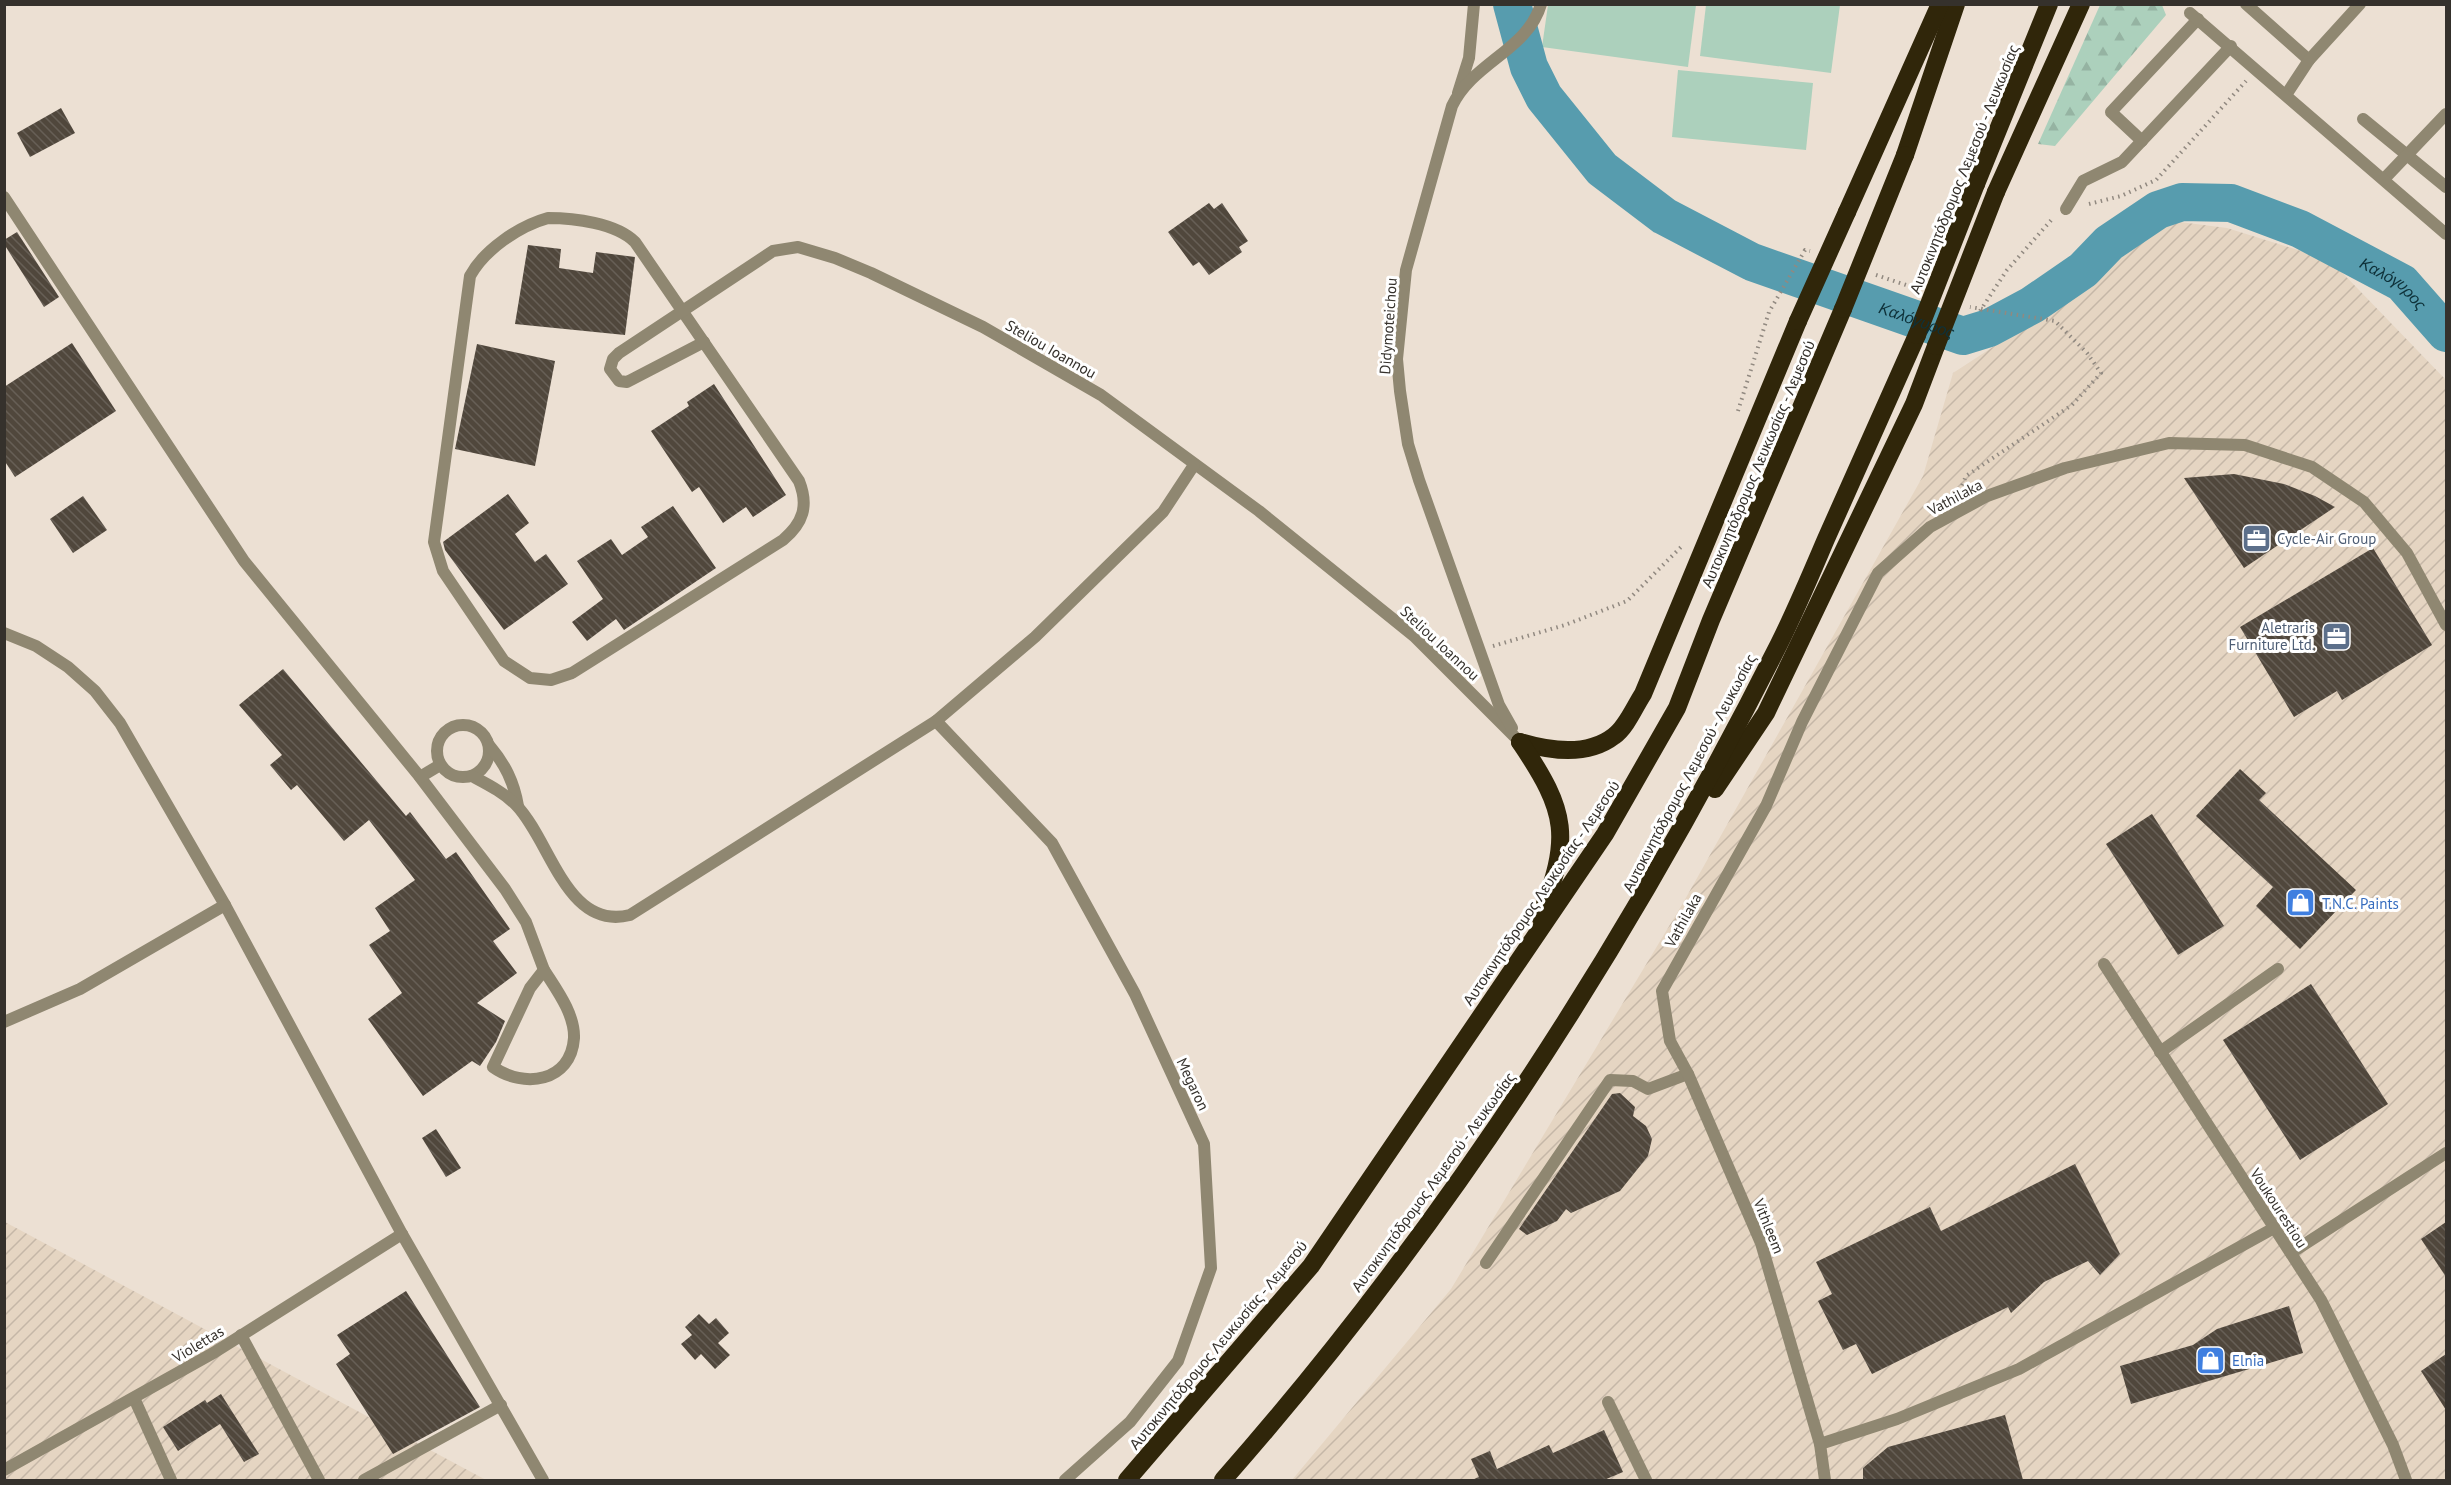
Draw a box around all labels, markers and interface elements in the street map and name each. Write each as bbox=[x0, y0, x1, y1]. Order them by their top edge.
street label: Αυτοκινητόδρομος Λεμεσού - Λευκωσίας bbox=[1905, 42, 2023, 296]
water label: Καλόγυρος bbox=[2357, 253, 2431, 314]
street label: Didymoteichou bbox=[1375, 277, 1401, 375]
water label: Καλόγυρος bbox=[1876, 297, 1957, 342]
street label: Steliou Ioannou bbox=[1002, 315, 1100, 383]
street label: Αυτοκινητόδρομος Λευκωσίας - Λεμεσού bbox=[1697, 337, 1819, 591]
street label: Vathilaka bbox=[1924, 475, 1985, 520]
office icon: Cycle-Air Group bbox=[2240, 522, 2272, 554]
place label: Cycle-Air Group bbox=[2277, 529, 2376, 548]
street label: Steliou Ioannou bbox=[1396, 601, 1484, 685]
place label: Aletraris Furniture Ltd. bbox=[2229, 618, 2315, 654]
office icon: Aletraris Furniture Ltd. bbox=[2320, 620, 2352, 652]
street label: Αυτοκινητόδρομος Λεμεσού - Λευκωσίας bbox=[1618, 651, 1760, 895]
street label: Αυτοκινητόδρομος Λευκωσίας - Λεμεσού bbox=[1458, 777, 1624, 1009]
shop icon: T.N.C. Paints bbox=[2285, 887, 2317, 919]
street label: Vathilaka bbox=[1660, 890, 1706, 951]
place label: T.N.C. Paints bbox=[2322, 894, 2399, 913]
street label: Megaron bbox=[1173, 1055, 1213, 1113]
street label: Αυτοκινητόδρομος Λεμεσού - Λευκωσίας bbox=[1347, 1068, 1519, 1296]
street label: Voukourestiou bbox=[2246, 1164, 2312, 1251]
street label: Vithleem bbox=[1749, 1195, 1789, 1256]
street label: Αυτοκινητόδρομος Λευκωσίας - Λεμεσού bbox=[1125, 1237, 1311, 1453]
street label: Violettas bbox=[168, 1321, 227, 1367]
shop icon: Elnia bbox=[2195, 1344, 2227, 1376]
place label: Elnia bbox=[2232, 1351, 2264, 1370]

